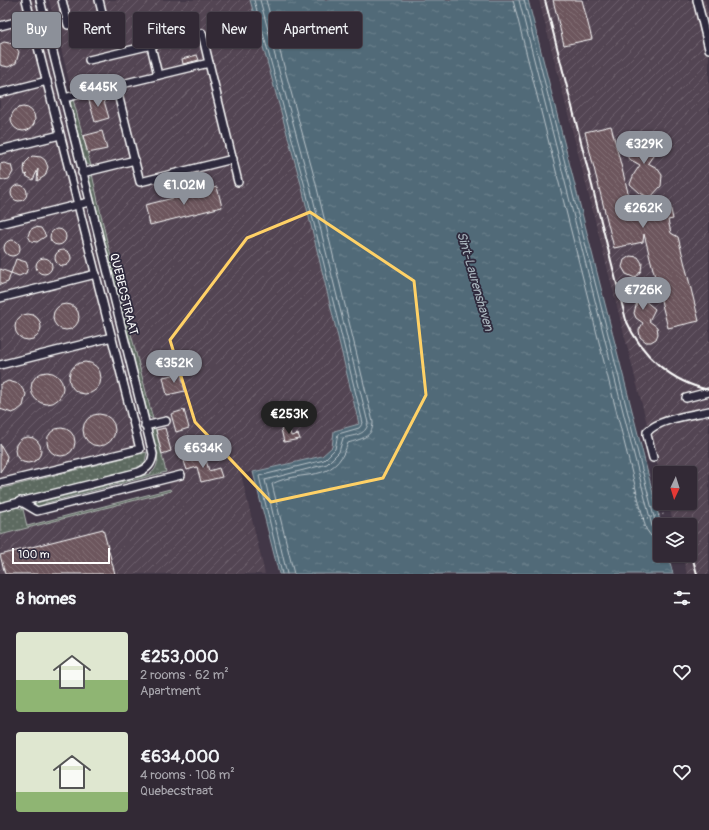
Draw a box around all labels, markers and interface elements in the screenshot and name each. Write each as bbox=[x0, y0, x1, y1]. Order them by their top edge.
chip: Buy bbox=[12, 12, 61, 48]
chip: Rent bbox=[69, 12, 125, 48]
chip: Filters bbox=[133, 12, 199, 48]
chip: New bbox=[207, 12, 261, 48]
chip: Apartment bbox=[269, 12, 362, 48]
pin: €445K bbox=[70, 74, 126, 108]
text: €445K bbox=[79, 79, 117, 95]
pin: €329K bbox=[616, 131, 672, 165]
text: €329K bbox=[625, 136, 663, 152]
pin: €1.02M bbox=[151, 172, 217, 206]
text: €1.02M bbox=[163, 177, 205, 193]
pin: €262K bbox=[615, 195, 671, 229]
text: €262K bbox=[624, 200, 662, 216]
water label: Sint-Laurenshaven bbox=[453, 230, 497, 333]
street label: QUEBECSTRAAT bbox=[106, 252, 141, 337]
pin: €726K bbox=[615, 277, 671, 311]
text: €726K bbox=[624, 282, 662, 298]
pin: €352K bbox=[146, 350, 202, 384]
text: €352K bbox=[155, 355, 193, 371]
pin: €253K bbox=[261, 401, 317, 435]
text: €253K bbox=[270, 406, 308, 422]
pin: €634K bbox=[175, 435, 231, 469]
text: €634K bbox=[184, 440, 222, 456]
north arrow bbox=[653, 466, 697, 510]
map controls bbox=[653, 466, 697, 562]
button: layers bbox=[653, 518, 697, 562]
scale bar bbox=[12, 546, 110, 565]
text: 100 m bbox=[18, 548, 49, 561]
icon: filters bbox=[671, 587, 693, 609]
text: 8 homes bbox=[16, 588, 76, 609]
text: €253,000 bbox=[140, 646, 219, 667]
icon: home bbox=[48, 648, 96, 696]
icon: heart bbox=[671, 661, 693, 683]
text: 2 rooms · 62 m² bbox=[140, 667, 229, 683]
text: Apartment bbox=[140, 683, 201, 699]
text: €634,000 bbox=[140, 746, 220, 767]
icon: home bbox=[48, 748, 96, 796]
icon: heart bbox=[671, 761, 693, 783]
text: 4 rooms · 108 m² bbox=[140, 767, 235, 783]
text: Quebecstraat bbox=[140, 783, 213, 799]

